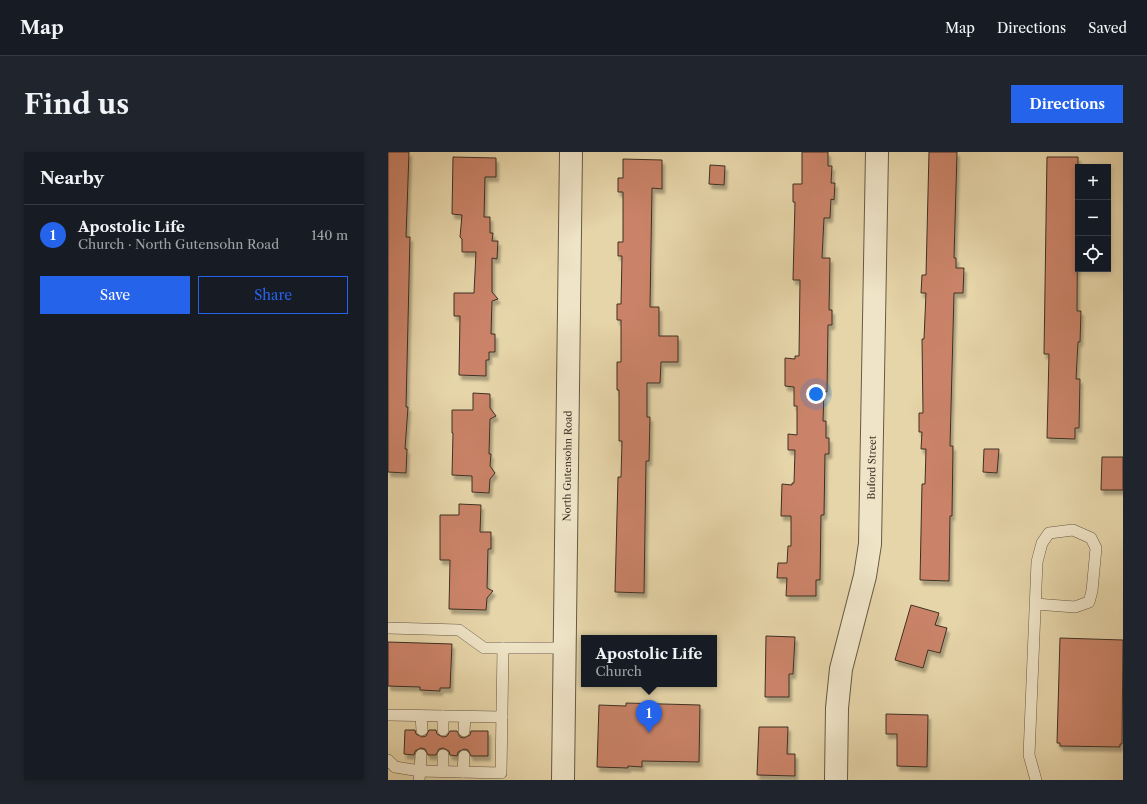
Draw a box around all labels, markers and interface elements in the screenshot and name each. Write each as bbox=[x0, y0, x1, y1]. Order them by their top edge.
text: Map bbox=[20, 16, 64, 39]
text: Map bbox=[945, 19, 975, 37]
text: Directions bbox=[997, 19, 1066, 37]
text: Saved bbox=[1088, 19, 1127, 37]
button: Directions bbox=[1011, 85, 1123, 123]
text: Find us bbox=[24, 87, 129, 121]
map controls bbox=[1075, 164, 1111, 272]
button: + bbox=[1075, 164, 1111, 200]
text: Nearby bbox=[40, 168, 104, 188]
button: − bbox=[1075, 200, 1111, 236]
text: Apostolic Life bbox=[78, 217, 185, 236]
text: 1 bbox=[50, 227, 56, 243]
text: 140 m bbox=[311, 227, 348, 243]
text: Church · North Gutensohn Road bbox=[78, 236, 279, 252]
button: locate bbox=[1075, 236, 1111, 272]
button: Save bbox=[40, 276, 190, 314]
button: Share bbox=[198, 276, 348, 314]
your location bbox=[806, 384, 826, 404]
street label: North Gutensohn Road bbox=[560, 410, 574, 522]
street label: Buford Street bbox=[864, 435, 878, 500]
popup bbox=[581, 635, 717, 687]
text: Apostolic Life bbox=[595, 644, 703, 663]
text: Church bbox=[595, 663, 642, 679]
pin: 1 bbox=[636, 700, 662, 733]

